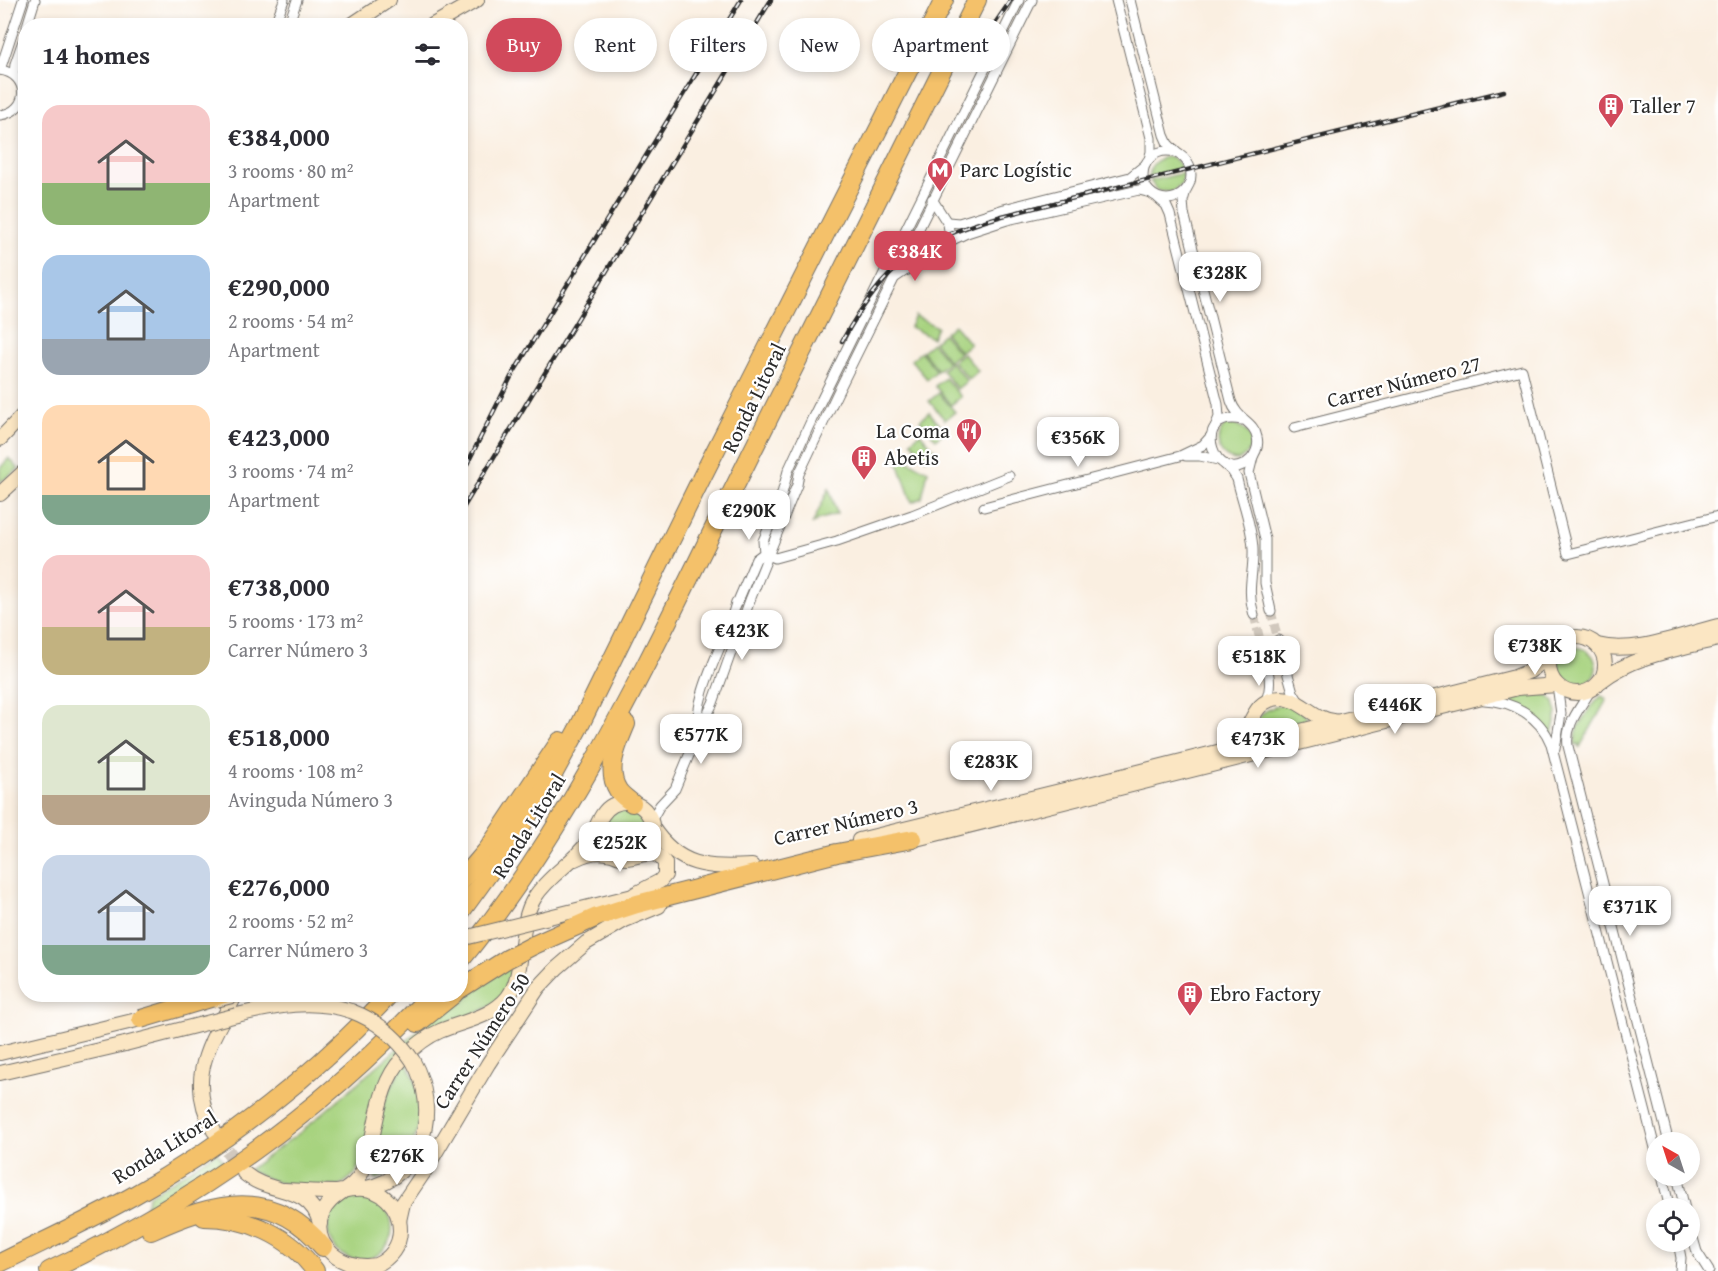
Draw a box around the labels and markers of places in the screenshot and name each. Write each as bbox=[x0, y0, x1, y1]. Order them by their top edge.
place label: Taller 7 bbox=[1630, 90, 1696, 121]
building icon: Taller 7 bbox=[1596, 91, 1626, 129]
place label: Parc Logístic bbox=[960, 154, 1072, 185]
metro station icon: Parc Logístic bbox=[925, 155, 955, 193]
pin: €384K bbox=[873, 231, 957, 282]
pin: €328K bbox=[1178, 252, 1262, 303]
place label: La Coma bbox=[876, 415, 950, 446]
restaurant icon: La Coma bbox=[954, 416, 984, 454]
pin: €356K bbox=[1036, 417, 1120, 468]
place label: Abetis bbox=[884, 442, 939, 473]
building icon: Abetis bbox=[849, 443, 879, 481]
pin: €290K bbox=[707, 490, 791, 541]
pin: €423K bbox=[700, 610, 784, 661]
pin: €738K bbox=[1493, 625, 1577, 676]
pin: €518K bbox=[1217, 636, 1301, 687]
pin: €446K bbox=[1353, 684, 1437, 735]
pin: €577K bbox=[659, 714, 743, 765]
pin: €473K bbox=[1216, 718, 1300, 769]
pin: €283K bbox=[949, 741, 1033, 792]
pin: €252K bbox=[578, 822, 662, 873]
pin: €371K bbox=[1588, 886, 1672, 937]
place label: Ebro Factory bbox=[1210, 978, 1322, 1009]
building icon: Ebro Factory bbox=[1175, 979, 1205, 1017]
pin: €276K bbox=[355, 1135, 439, 1186]

